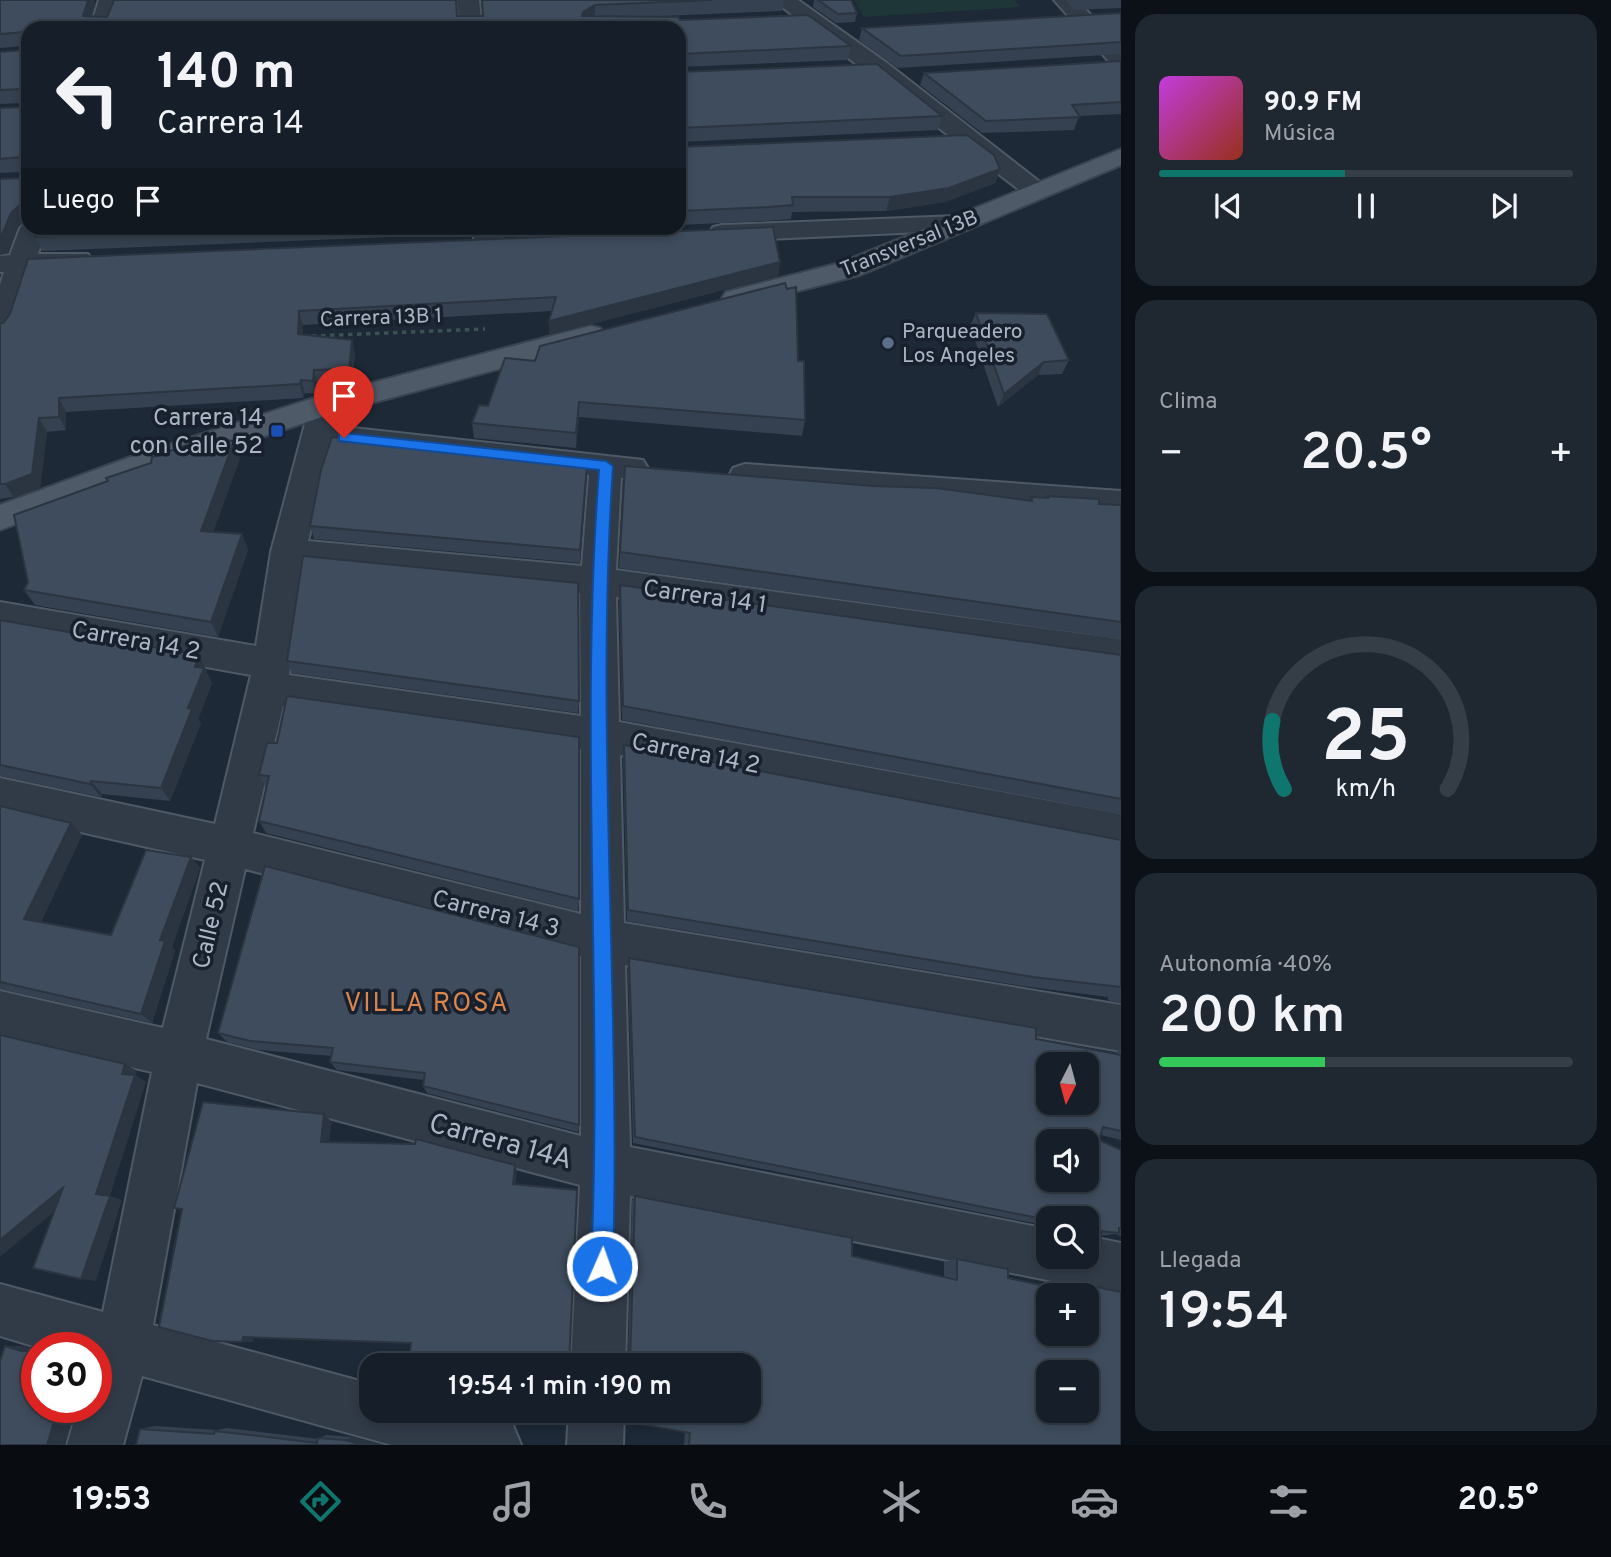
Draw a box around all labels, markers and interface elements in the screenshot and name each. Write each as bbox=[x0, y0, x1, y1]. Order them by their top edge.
text: 140 m bbox=[157, 44, 296, 106]
icon: left bbox=[42, 49, 133, 140]
text: 90.9 FM bbox=[1264, 87, 1362, 120]
text: Carrera 14 bbox=[157, 105, 304, 145]
text: Música bbox=[1264, 120, 1335, 149]
icon: arrive bbox=[129, 182, 167, 220]
text: Luego bbox=[42, 185, 115, 218]
icon: previous bbox=[1209, 187, 1247, 225]
icon: pause bbox=[1347, 187, 1385, 225]
icon: next bbox=[1485, 187, 1523, 225]
street label: Transversal 13B bbox=[837, 204, 982, 284]
street label: Carrera 13B 1 bbox=[319, 303, 443, 334]
place label: Parqueadero Los Angeles bbox=[902, 319, 1023, 370]
marker: Parqueadero Los Angeles bbox=[880, 335, 896, 351]
pin bbox=[314, 366, 374, 438]
icon: arrive bbox=[325, 377, 363, 415]
text: Clima bbox=[1159, 388, 1217, 417]
place label: Carrera 14 con Calle 52 bbox=[130, 404, 263, 462]
text: 20.5° bbox=[1300, 422, 1432, 488]
marker: Carrera 14 con Calle 52 bbox=[269, 423, 285, 439]
text: − bbox=[1159, 431, 1184, 480]
text: + bbox=[1548, 431, 1573, 480]
street label: Carrera 14 1 bbox=[641, 574, 769, 622]
street label: Carrera 14 2 bbox=[69, 616, 202, 668]
text: 25 bbox=[1322, 695, 1411, 787]
street label: Carrera 14 2 bbox=[629, 728, 762, 782]
text: km/h bbox=[1336, 773, 1396, 805]
street label: Calle 52 bbox=[187, 879, 237, 972]
street label: Carrera 14 3 bbox=[429, 885, 562, 945]
text: Autonomía · 40% bbox=[1159, 951, 1332, 980]
text: 200 km bbox=[1159, 985, 1345, 1051]
district label: VILLA ROSA bbox=[344, 988, 510, 1021]
north arrow bbox=[1036, 1052, 1099, 1115]
map controls bbox=[1036, 1052, 1099, 1423]
street label: Carrera 14A bbox=[425, 1106, 576, 1179]
button: sound bbox=[1036, 1129, 1099, 1192]
button: search bbox=[1036, 1206, 1099, 1269]
position arrow bbox=[565, 1229, 639, 1303]
text: Llegada bbox=[1159, 1247, 1241, 1276]
text: 19:54 bbox=[1159, 1281, 1289, 1347]
button: + bbox=[1036, 1283, 1099, 1346]
speed limit sign: 30 bbox=[21, 1332, 112, 1423]
button: − bbox=[1036, 1360, 1099, 1423]
text: 19:54 · 1 min · 190 m bbox=[448, 1371, 672, 1404]
icon: directions bbox=[296, 1477, 345, 1526]
icon: music bbox=[489, 1477, 538, 1526]
icon: phone bbox=[683, 1477, 732, 1526]
icon: climate bbox=[877, 1477, 926, 1526]
icon: car bbox=[1070, 1477, 1119, 1526]
icon: filters bbox=[1264, 1477, 1313, 1526]
text: 19:53 bbox=[72, 1481, 151, 1521]
text: 20.5° bbox=[1457, 1481, 1539, 1521]

